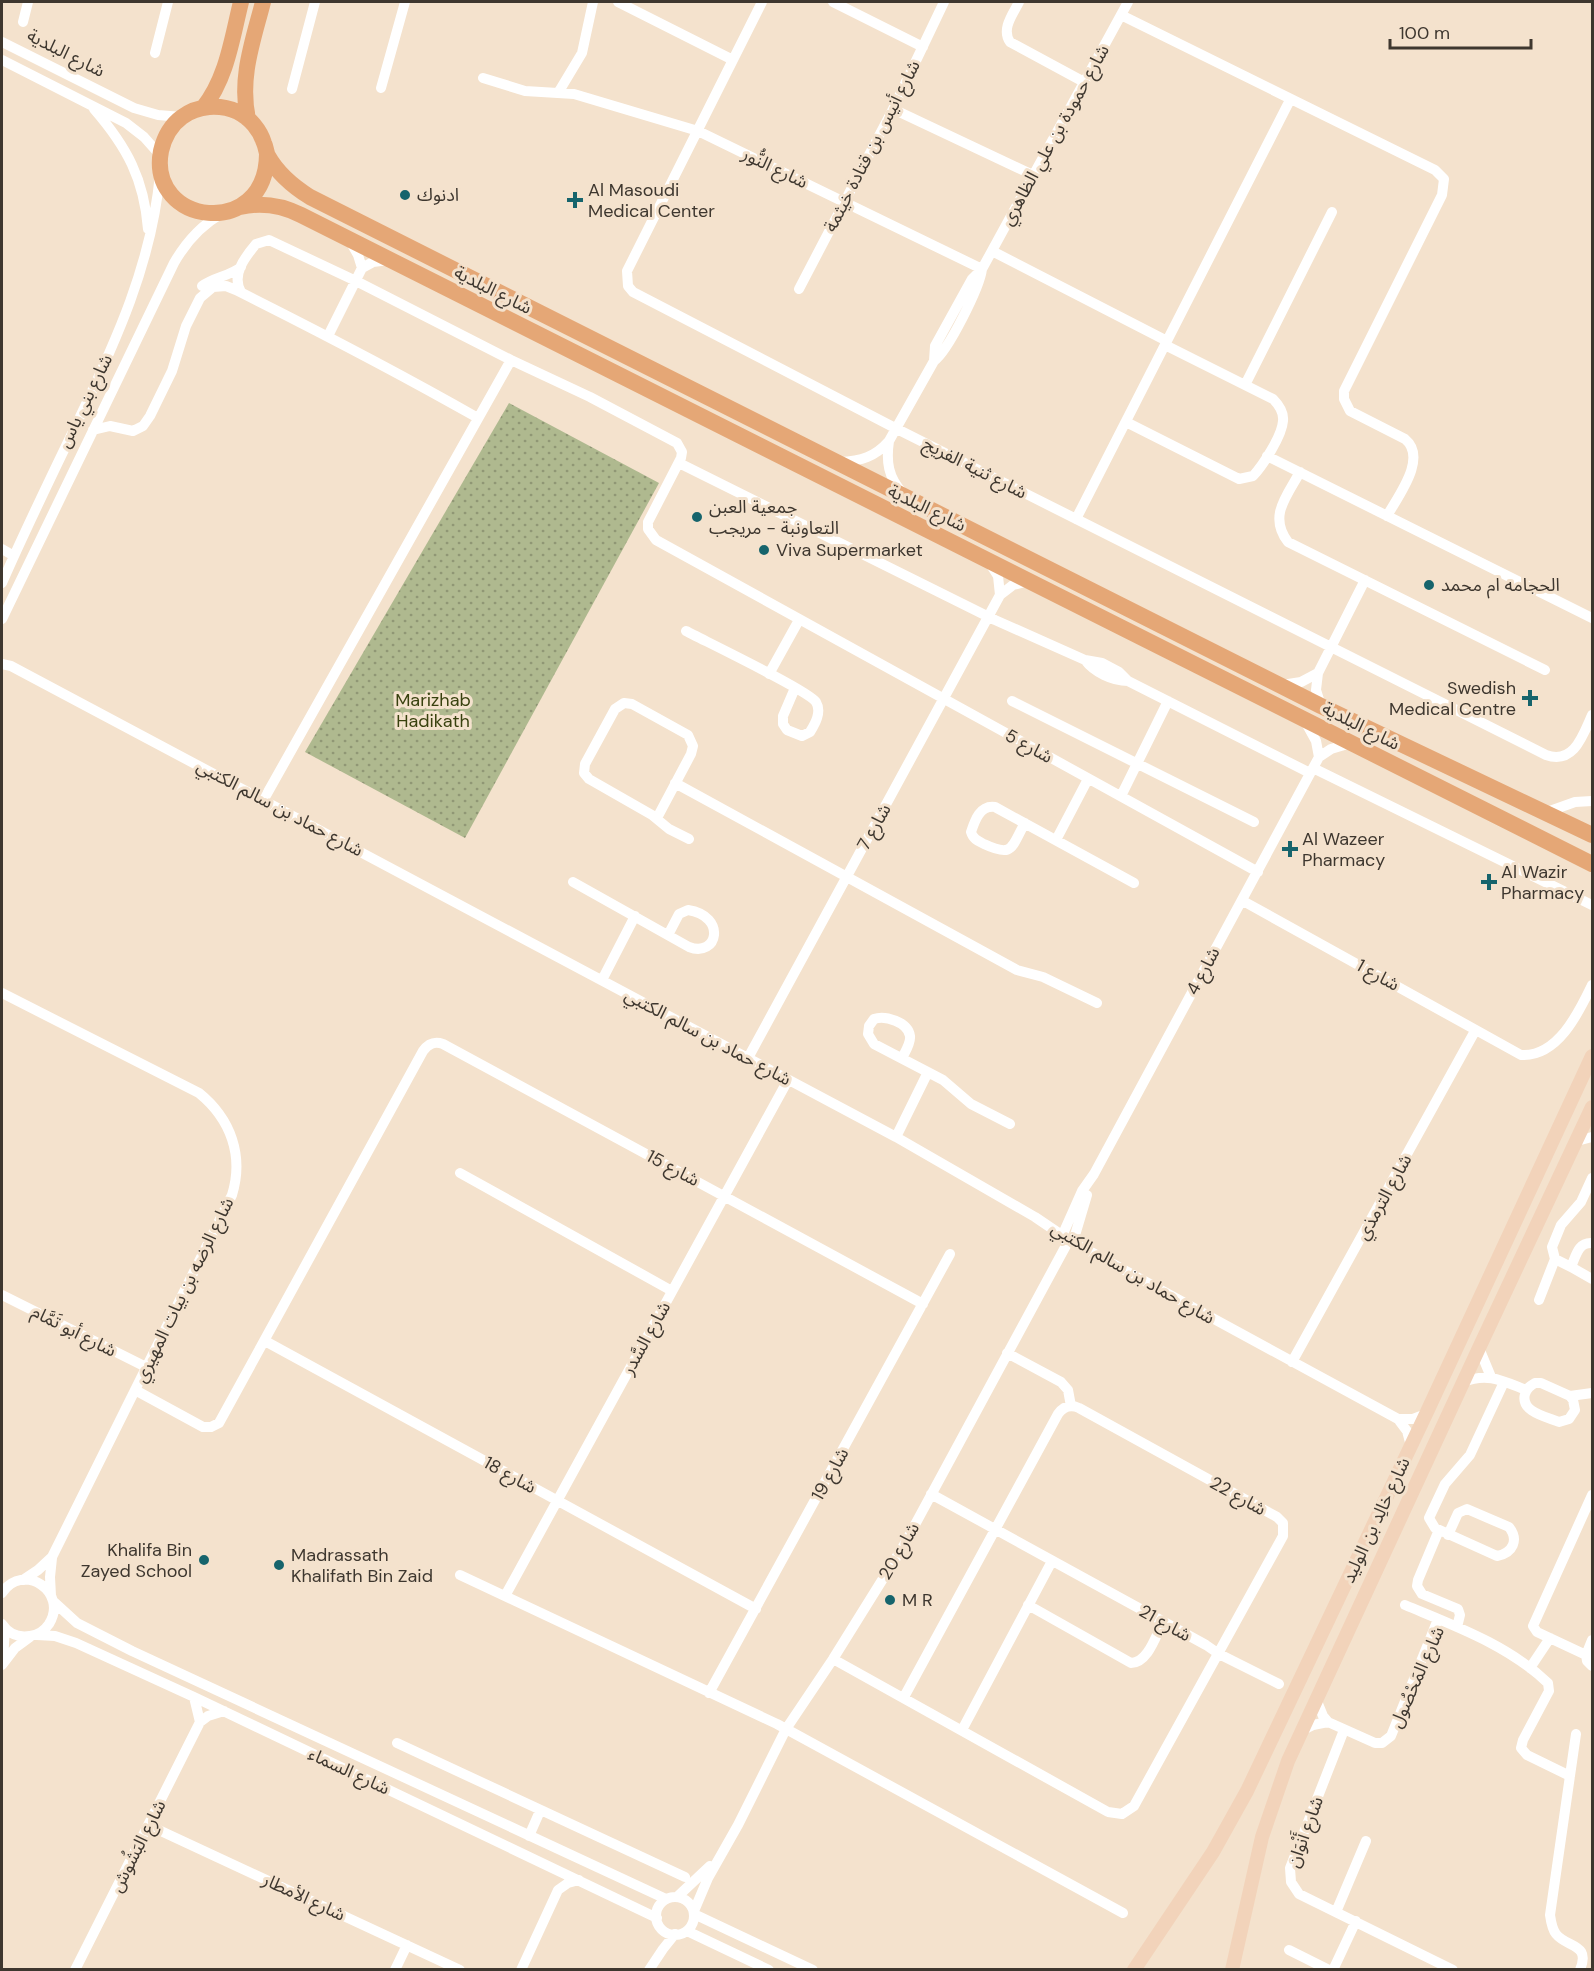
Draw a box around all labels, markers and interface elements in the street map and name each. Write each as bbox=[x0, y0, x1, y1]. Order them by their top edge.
scale bar bbox=[1390, 12, 1531, 50]
text: 100 m bbox=[1399, 21, 1450, 45]
street label: شارع البلدية bbox=[22, 23, 109, 85]
street label: شارع حمودة بن علي الظاهري bbox=[995, 40, 1117, 231]
street label: شارع أنيس بن قتادة خيثمة bbox=[818, 56, 928, 237]
street label: شارع النُّور bbox=[736, 140, 812, 196]
place label: Al Masoudi Medical Center bbox=[588, 178, 715, 223]
place label: ادنوك bbox=[417, 183, 459, 207]
marker: ادنوك bbox=[398, 188, 412, 202]
marker: Al Masoudi Medical Center bbox=[566, 191, 584, 209]
street label: شارع البلدية bbox=[449, 260, 536, 322]
street label: شارع بني ياس bbox=[52, 350, 120, 453]
street label: شارع ثنية الفريج bbox=[918, 432, 1031, 506]
street label: شارع البلدية bbox=[883, 479, 970, 539]
place label: جمعية العبن التعاونبة - مريجب bbox=[709, 495, 839, 540]
marker: جمعية العبن التعاونبة - مريجب bbox=[690, 510, 704, 524]
place label: Viva Supermarket bbox=[776, 538, 923, 562]
marker: Viva Supermarket bbox=[757, 543, 771, 557]
place label: الحجامه ام محمد bbox=[1441, 573, 1560, 599]
marker: الحجامه ام محمد bbox=[1422, 578, 1436, 592]
place label: Swedish Medical Centre bbox=[1389, 676, 1516, 721]
park label: Marizhab Hadikath bbox=[395, 688, 471, 733]
marker: Swedish Medical Centre bbox=[1521, 689, 1539, 707]
street label: شارع البلدية bbox=[1317, 696, 1404, 758]
street label: شارع 5 bbox=[1000, 723, 1057, 771]
street label: شارع حماد بن سالم الكتبي bbox=[192, 754, 367, 864]
street label: شارع 7 bbox=[852, 800, 898, 855]
place label: Al Wazeer Pharmacy bbox=[1302, 827, 1385, 872]
marker: Al Wazeer Pharmacy bbox=[1283, 842, 1297, 856]
place label: Al Wazir Pharmacy bbox=[1501, 860, 1584, 905]
marker: Al Wazir Pharmacy bbox=[1482, 875, 1496, 889]
street label: شارع 4 bbox=[1180, 943, 1227, 1000]
street label: شارع 1 bbox=[1351, 953, 1404, 998]
street label: شارع حماد بن سالم الكتبي bbox=[620, 983, 795, 1093]
street label: شارع 15 bbox=[641, 1144, 704, 1194]
street label: شارع الترمذي bbox=[1351, 1150, 1419, 1245]
street label: شارع الرضه بن بيات المهيري bbox=[129, 1193, 241, 1388]
street label: شارع حماد بن سالم الكتبي bbox=[1046, 1216, 1219, 1331]
street label: شارع السَّدر bbox=[616, 1297, 678, 1381]
street label: شارع أبو تَمَّام bbox=[27, 1299, 120, 1364]
street label: شارع 19 bbox=[806, 1443, 856, 1506]
street label: شارع 18 bbox=[479, 1451, 540, 1501]
street label: شارع خالِد بن الوليد bbox=[1336, 1453, 1417, 1588]
street label: شارع 22 bbox=[1205, 1471, 1270, 1523]
street label: شارع 20 bbox=[873, 1518, 927, 1585]
place label: Khalifa Bin Zayed School bbox=[81, 1538, 192, 1583]
place label: Madrassath Khalifath Bin Zaid bbox=[291, 1543, 433, 1588]
marker: Khalifa Bin Zayed School bbox=[197, 1553, 211, 1567]
marker: Madrassath Khalifath Bin Zaid bbox=[272, 1558, 286, 1572]
place label: M R bbox=[902, 1588, 933, 1612]
marker: M R bbox=[883, 1593, 897, 1607]
street label: شارع 21 bbox=[1134, 1599, 1195, 1649]
street label: شارع المَحْصُول bbox=[1384, 1622, 1452, 1732]
street label: شارع السماء bbox=[304, 1742, 394, 1802]
street label: شارع أَنْوَان bbox=[1278, 1792, 1331, 1872]
street label: شارع البَشُوش bbox=[104, 1796, 173, 1897]
street label: شارع الأمطار bbox=[257, 1867, 349, 1928]

